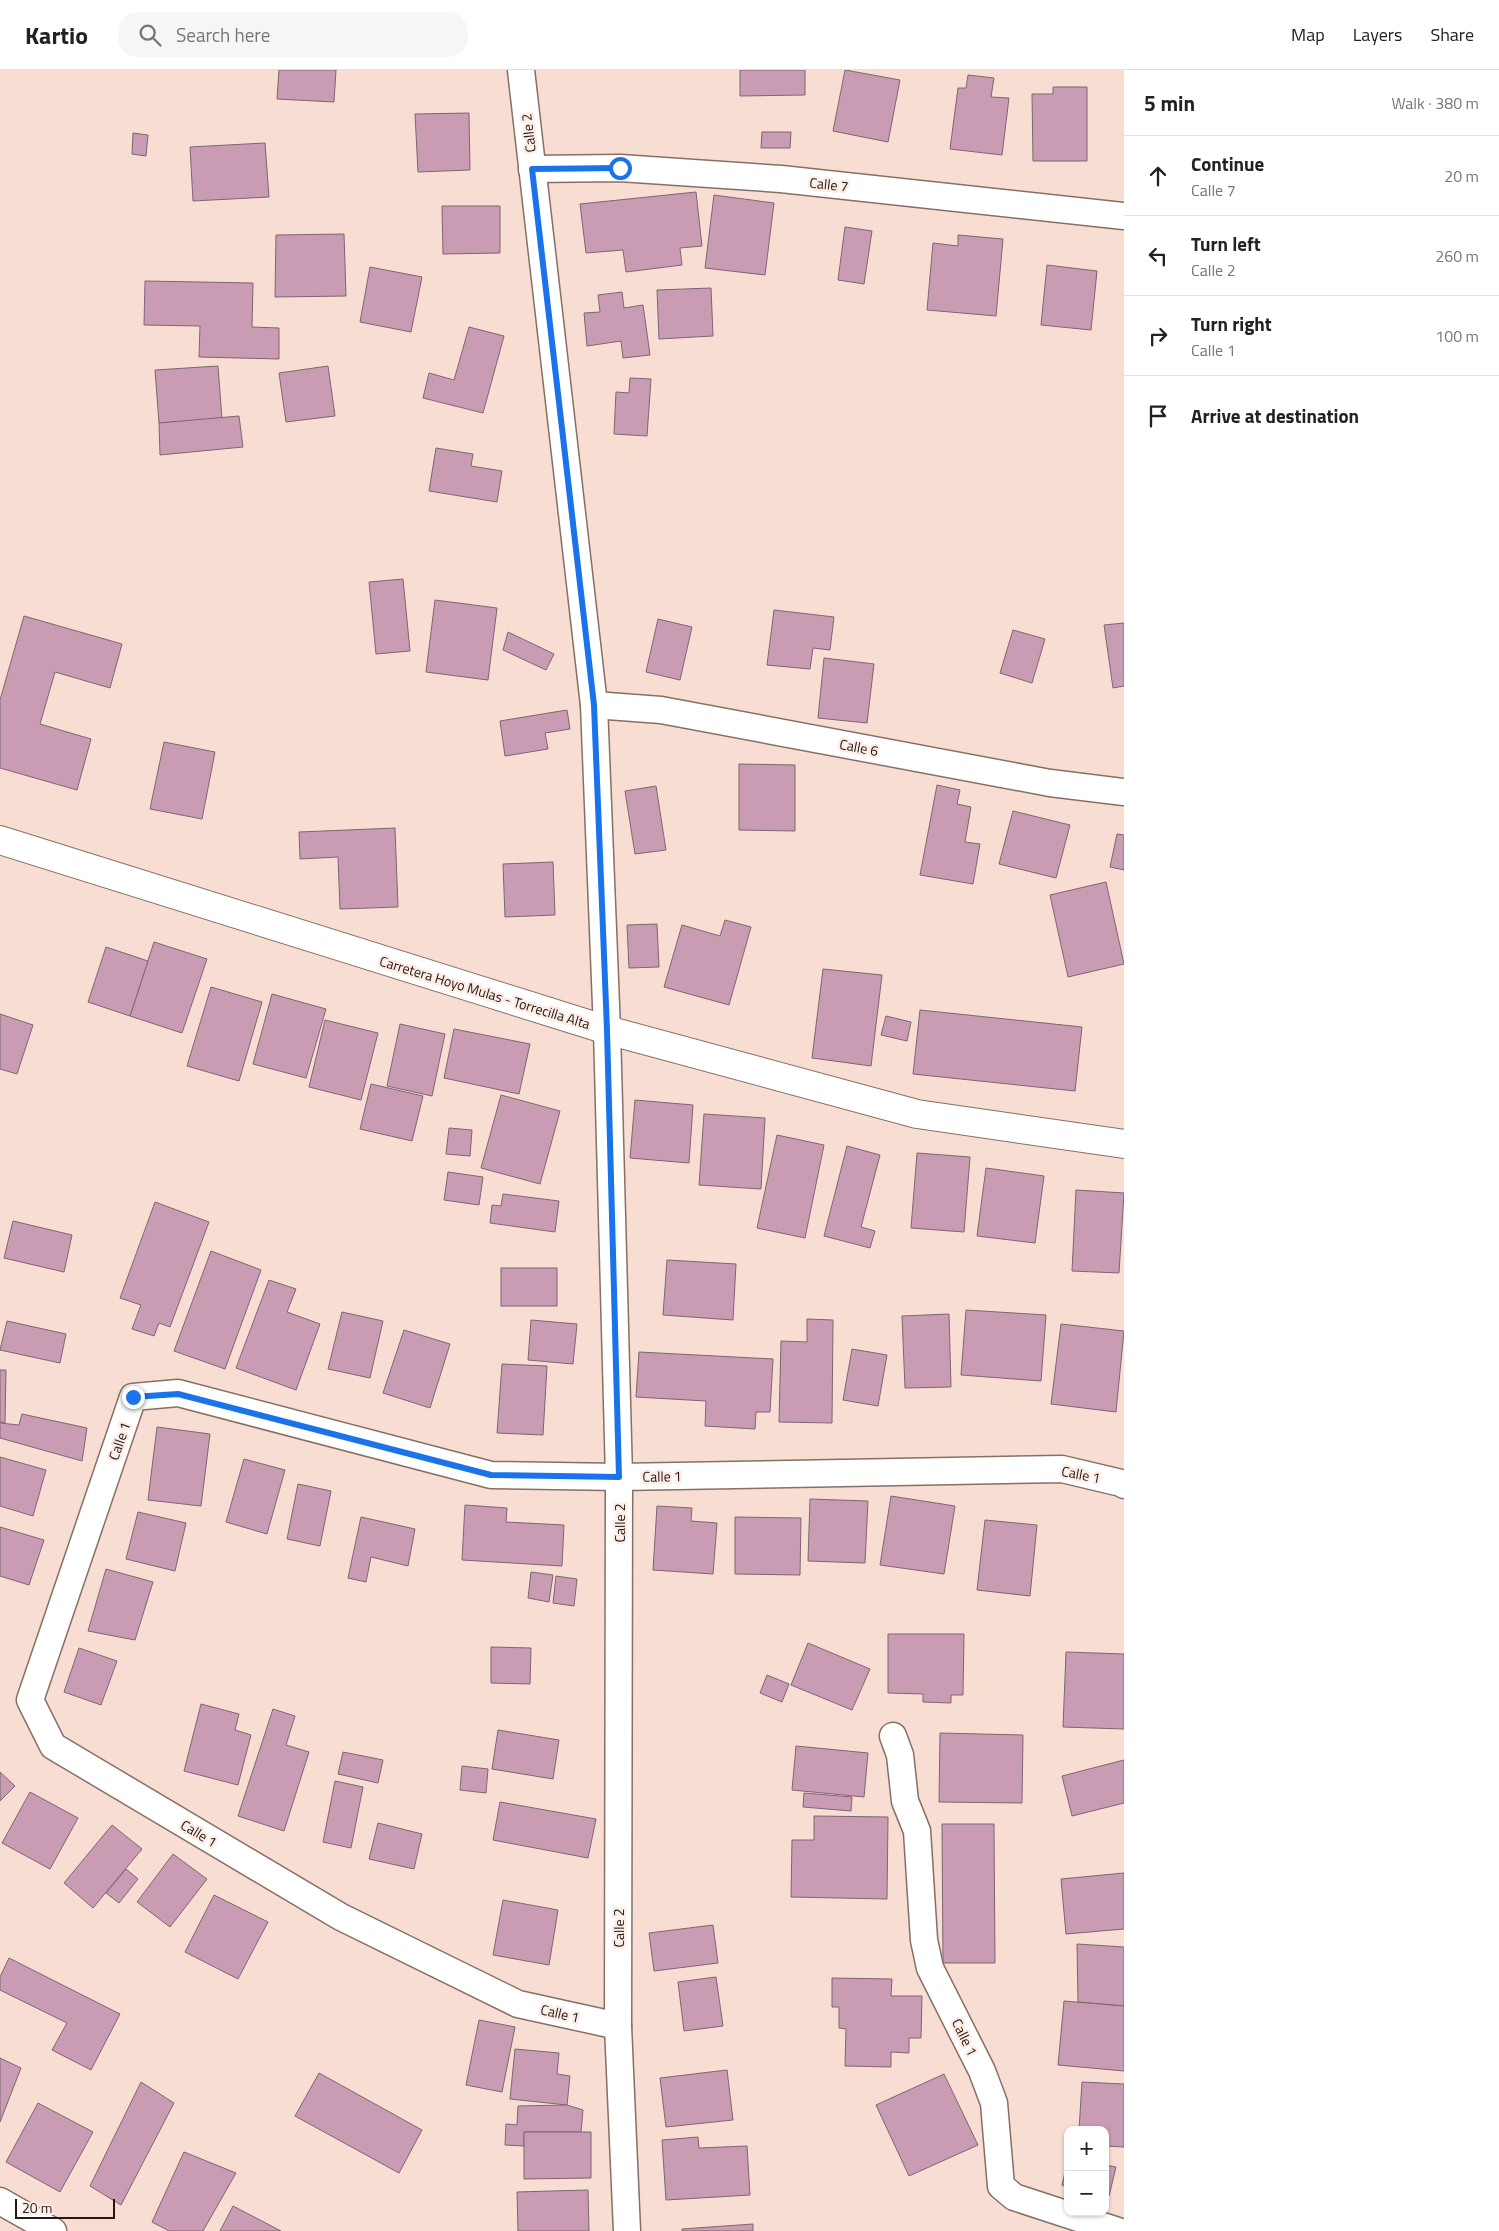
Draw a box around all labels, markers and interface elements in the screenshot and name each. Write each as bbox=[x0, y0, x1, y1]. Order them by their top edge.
search box bbox=[118, 12, 468, 57]
text: Kartio bbox=[25, 17, 88, 53]
text: Search here bbox=[176, 20, 270, 49]
icon: search bbox=[136, 21, 164, 49]
text: Map bbox=[1291, 21, 1325, 48]
text: Layers bbox=[1353, 21, 1402, 48]
text: Share bbox=[1430, 21, 1474, 48]
text: 5 min bbox=[1144, 87, 1195, 119]
text: Walk · 380 m bbox=[1391, 91, 1479, 115]
street label: Calle 2 bbox=[515, 112, 541, 154]
text: Continue bbox=[1191, 149, 1264, 178]
route start bbox=[609, 157, 632, 180]
icon: ahead bbox=[1144, 162, 1172, 190]
text: 20 m bbox=[1444, 164, 1479, 188]
street label: Calle 7 bbox=[808, 172, 850, 196]
text: Calle 7 bbox=[1191, 178, 1236, 202]
text: Turn left bbox=[1191, 229, 1261, 258]
icon: left bbox=[1144, 242, 1172, 270]
text: 260 m bbox=[1435, 244, 1479, 268]
text: Calle 2 bbox=[1191, 258, 1236, 282]
text: Turn right bbox=[1191, 309, 1272, 338]
icon: right bbox=[1144, 322, 1172, 350]
text: 100 m bbox=[1435, 324, 1479, 348]
text: Calle 1 bbox=[1191, 338, 1236, 362]
text: Arrive at destination bbox=[1191, 401, 1359, 430]
icon: arrive bbox=[1144, 402, 1172, 430]
street label: Calle 6 bbox=[838, 733, 880, 761]
street label: Carretera Hoyo Mulas - Torrecilla Alta bbox=[377, 950, 593, 1034]
route end bbox=[122, 1386, 145, 1409]
street label: Calle 1 bbox=[103, 1419, 135, 1463]
street label: Calle 1 bbox=[1060, 1460, 1102, 1488]
street label: Calle 1 bbox=[642, 1465, 682, 1487]
street label: Calle 2 bbox=[609, 1503, 630, 1543]
street label: Calle 1 bbox=[177, 1814, 221, 1852]
street label: Calle 2 bbox=[608, 1908, 629, 1948]
street label: Calle 1 bbox=[539, 1998, 581, 2028]
street label: Calle 1 bbox=[947, 2015, 983, 2059]
map controls bbox=[1064, 2126, 1109, 2216]
button: + bbox=[1064, 2126, 1109, 2171]
button: − bbox=[1064, 2171, 1109, 2216]
scale bar bbox=[15, 2196, 115, 2219]
text: 20 m bbox=[22, 2197, 52, 2218]

